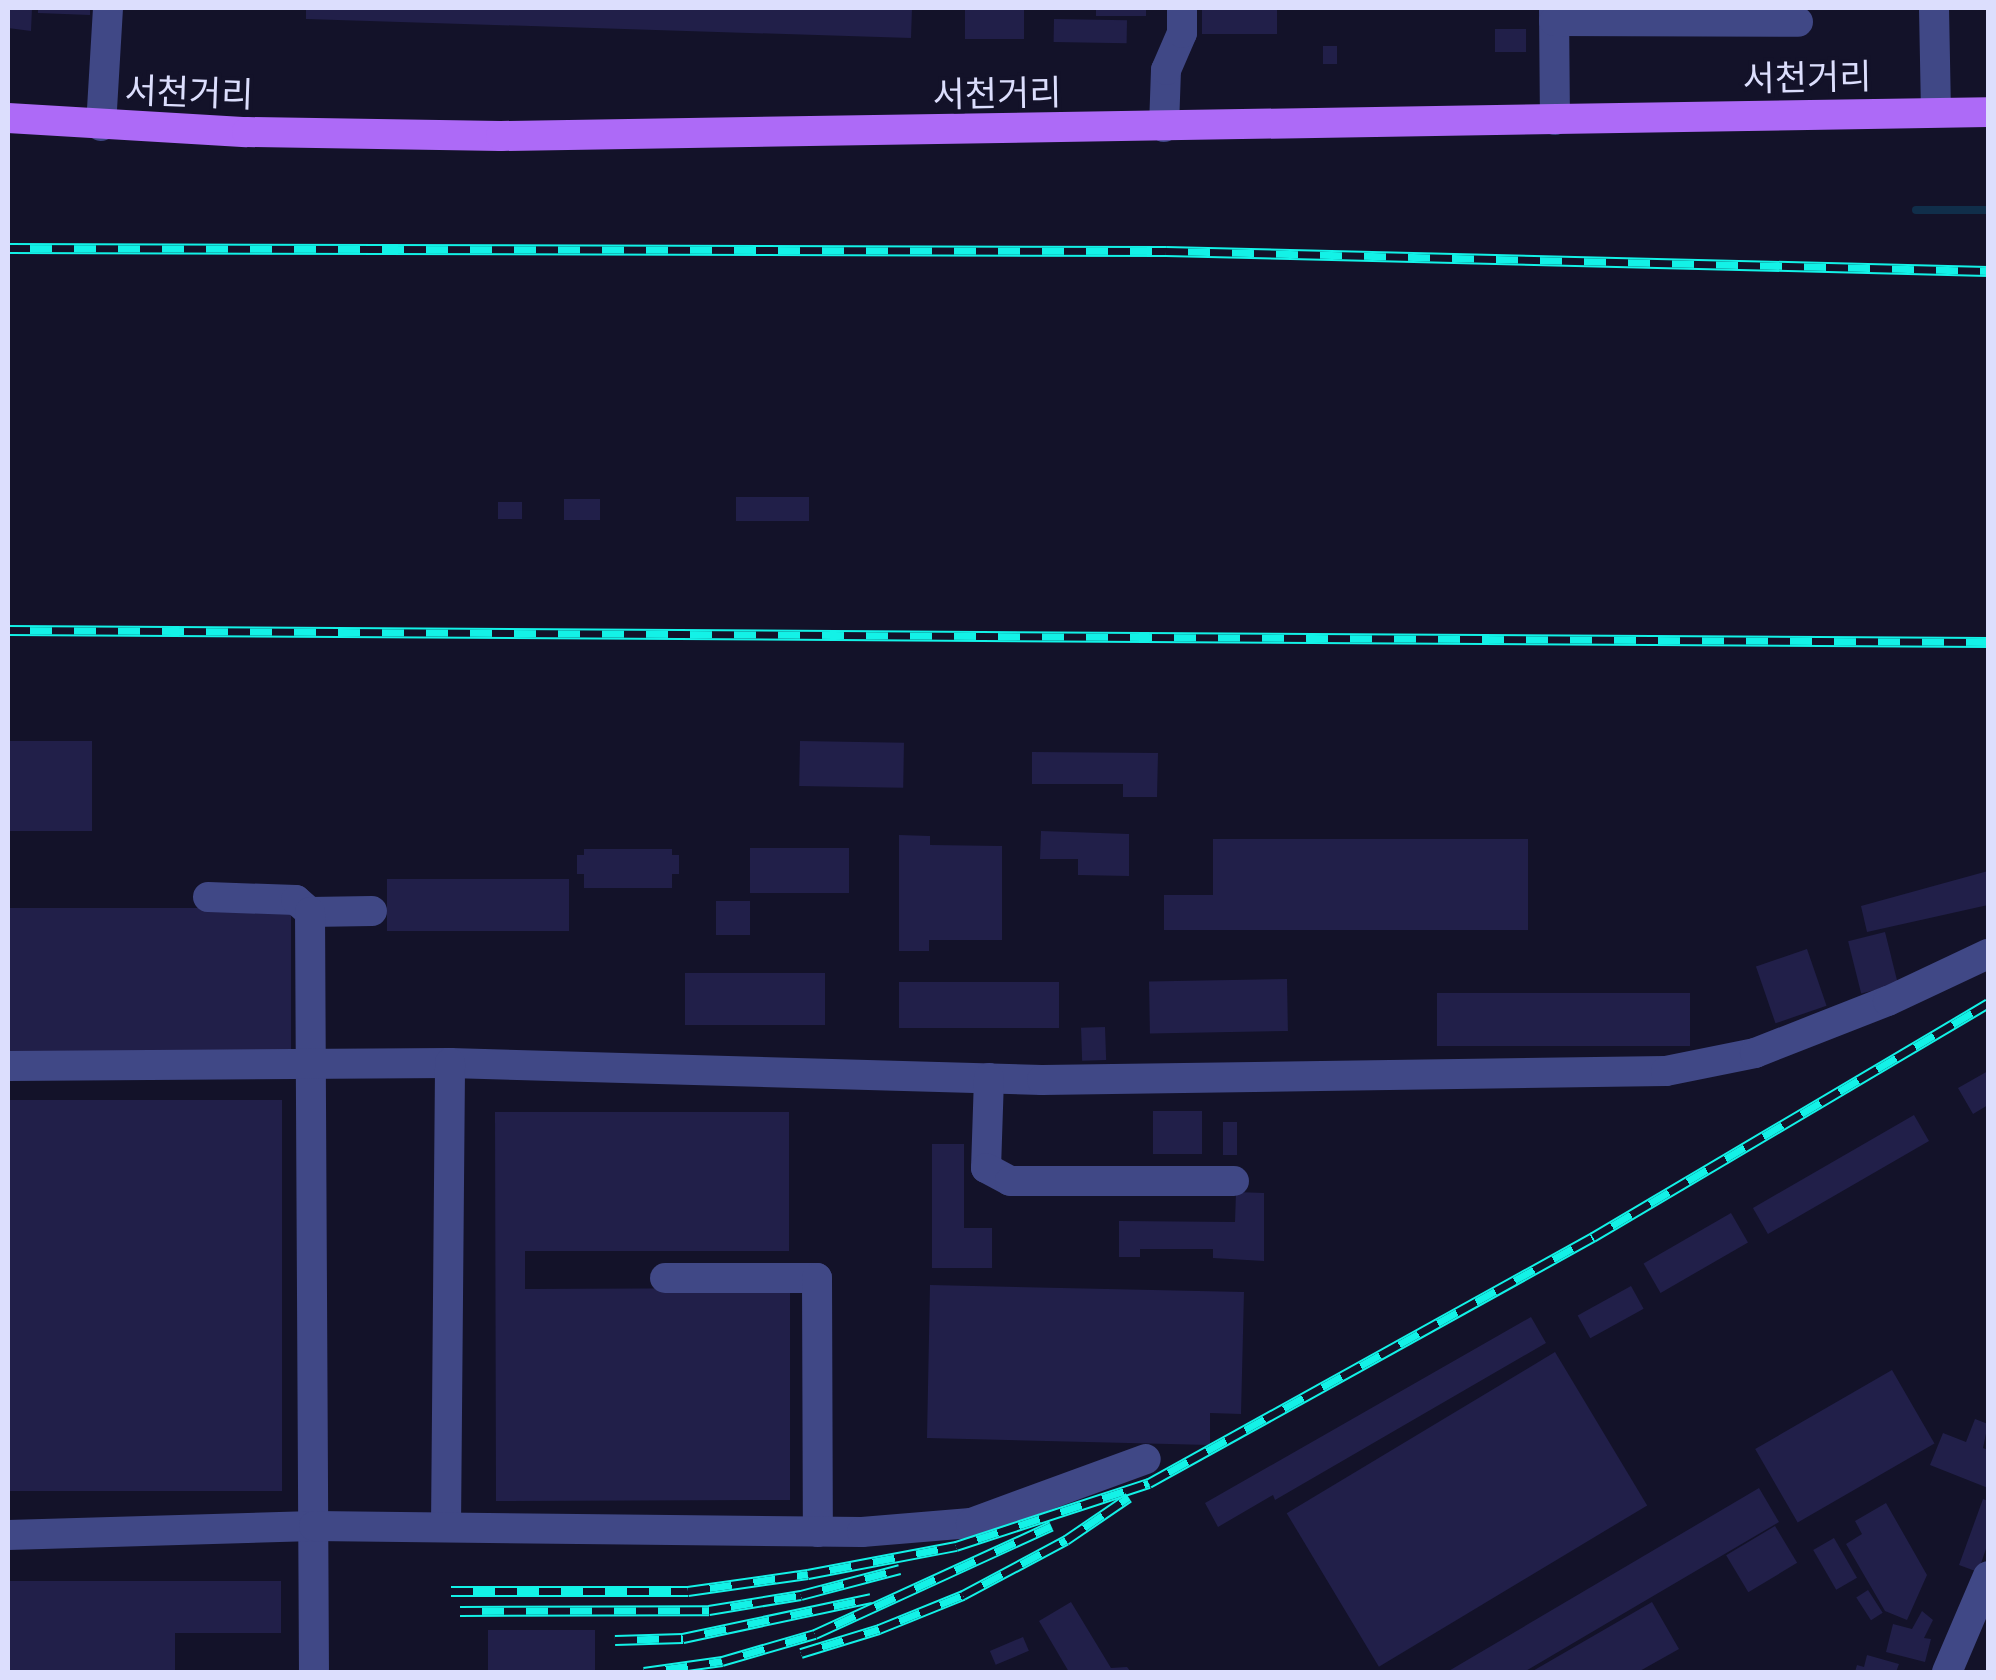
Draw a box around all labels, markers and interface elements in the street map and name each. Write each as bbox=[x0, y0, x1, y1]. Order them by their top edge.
street label: 서천거리 bbox=[1742, 55, 1872, 99]
street label: 서천거리 bbox=[124, 69, 254, 115]
street label: 서천거리 bbox=[932, 71, 1062, 115]

